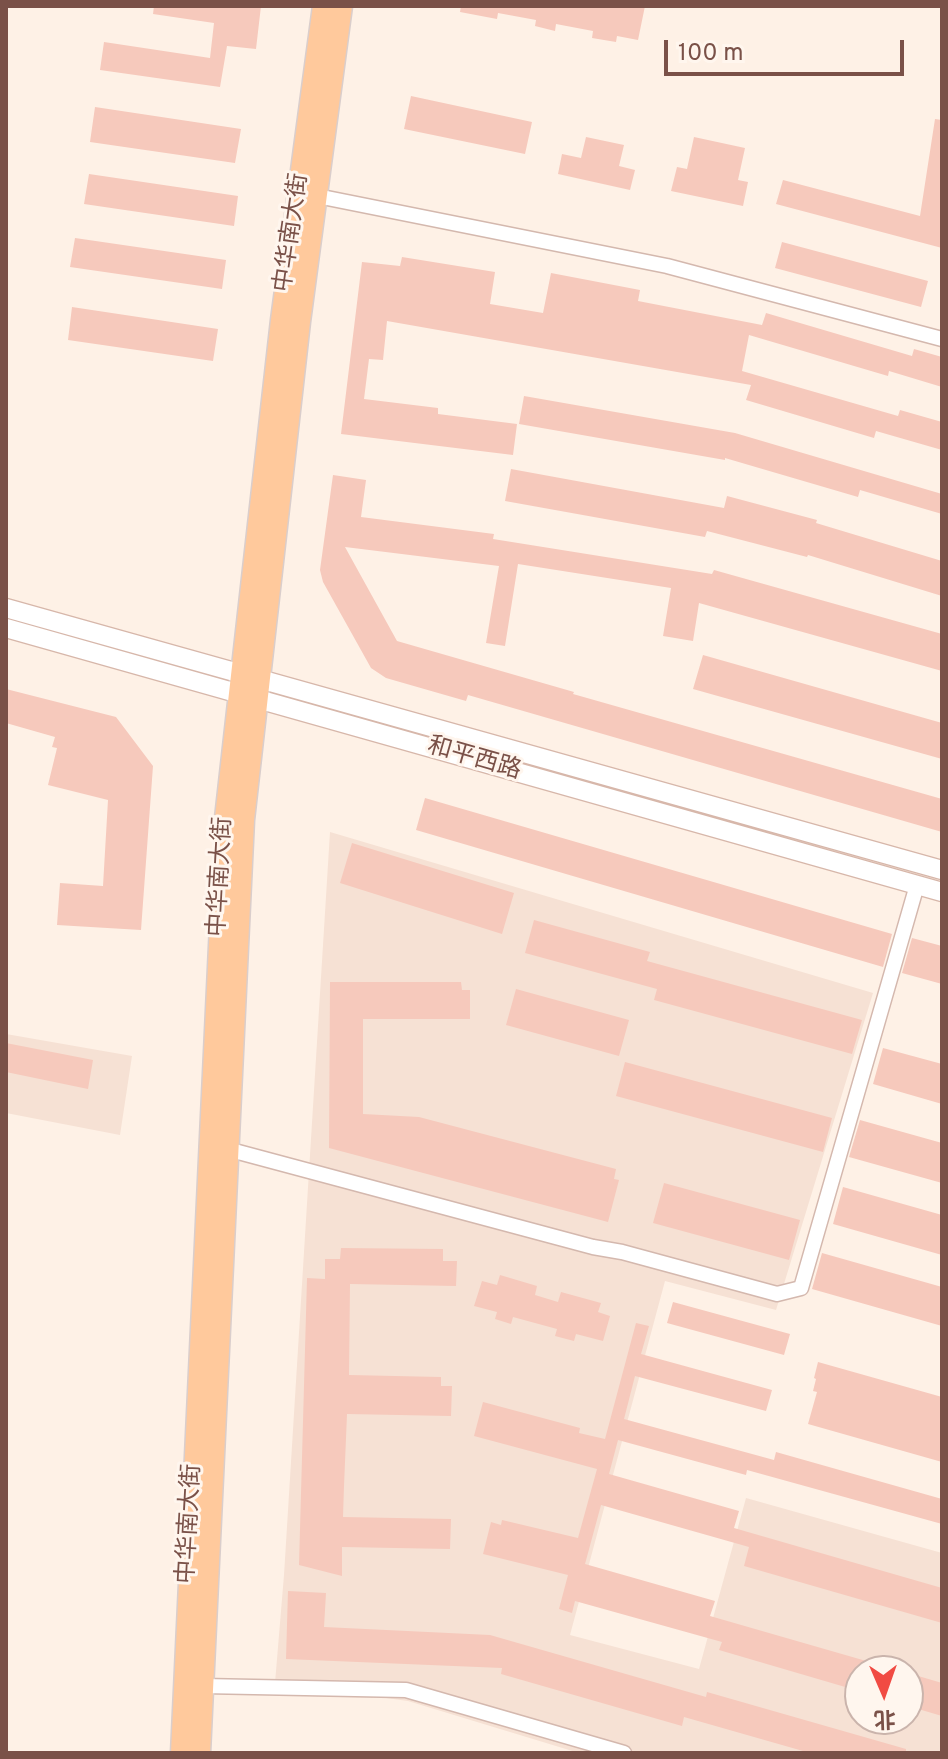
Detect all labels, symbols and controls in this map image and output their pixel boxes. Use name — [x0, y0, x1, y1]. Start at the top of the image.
scale bar — [668, 24, 908, 74]
text: 100 m — [678, 39, 744, 69]
street label: 中华南大街 — [270, 172, 316, 294]
street label: 和平西路 — [424, 733, 524, 787]
street label: 中华南大街 — [204, 816, 240, 938]
street label: 中华南大街 — [173, 1463, 209, 1585]
north arrow — [844, 1655, 924, 1735]
text: 北 — [873, 1704, 896, 1731]

